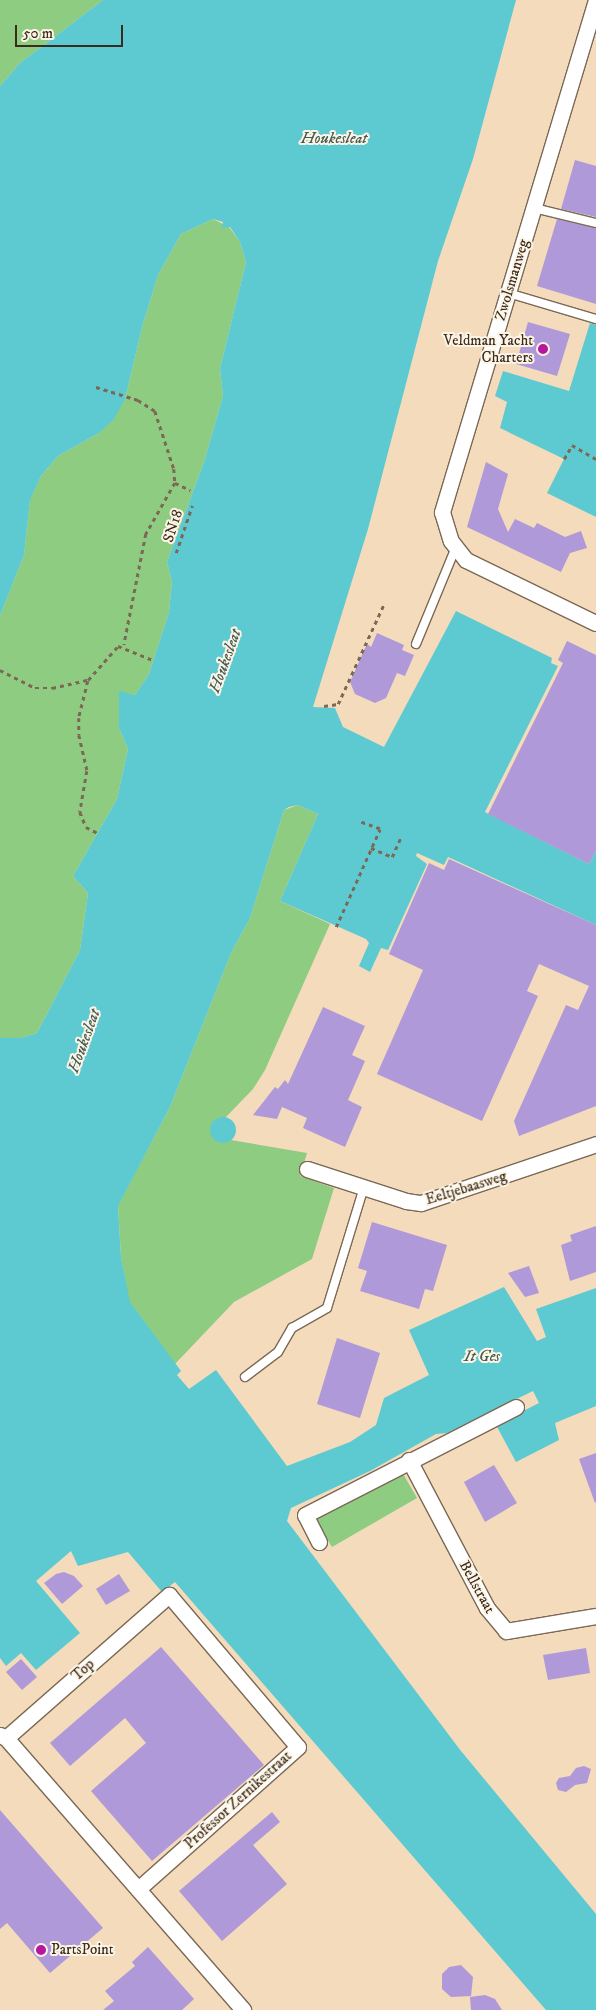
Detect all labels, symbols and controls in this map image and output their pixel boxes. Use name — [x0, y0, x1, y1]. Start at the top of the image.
scale bar — [18, 15, 125, 47]
text: 50 m — [23, 24, 53, 43]
water label: Houkesleat — [301, 128, 367, 148]
street label: Zwolsmanweg — [491, 237, 533, 323]
place label: Veldman Yacht Charters — [443, 331, 533, 366]
marker: Veldman Yacht Charters — [537, 343, 549, 355]
street label: SN18 — [159, 507, 187, 545]
water label: Houkesleat — [205, 627, 245, 695]
water label: Houkesleat — [64, 1007, 104, 1075]
street label: Eeltjebaasweg — [423, 1167, 509, 1209]
water label: It Ges — [464, 1346, 500, 1366]
street label: Bellstraat — [455, 1557, 499, 1617]
street label: Top — [68, 1655, 98, 1685]
street label: Professor Zernikestraat — [181, 1747, 295, 1853]
place label: PartsPoint — [51, 1941, 114, 1959]
marker: PartsPoint — [35, 1944, 47, 1956]

